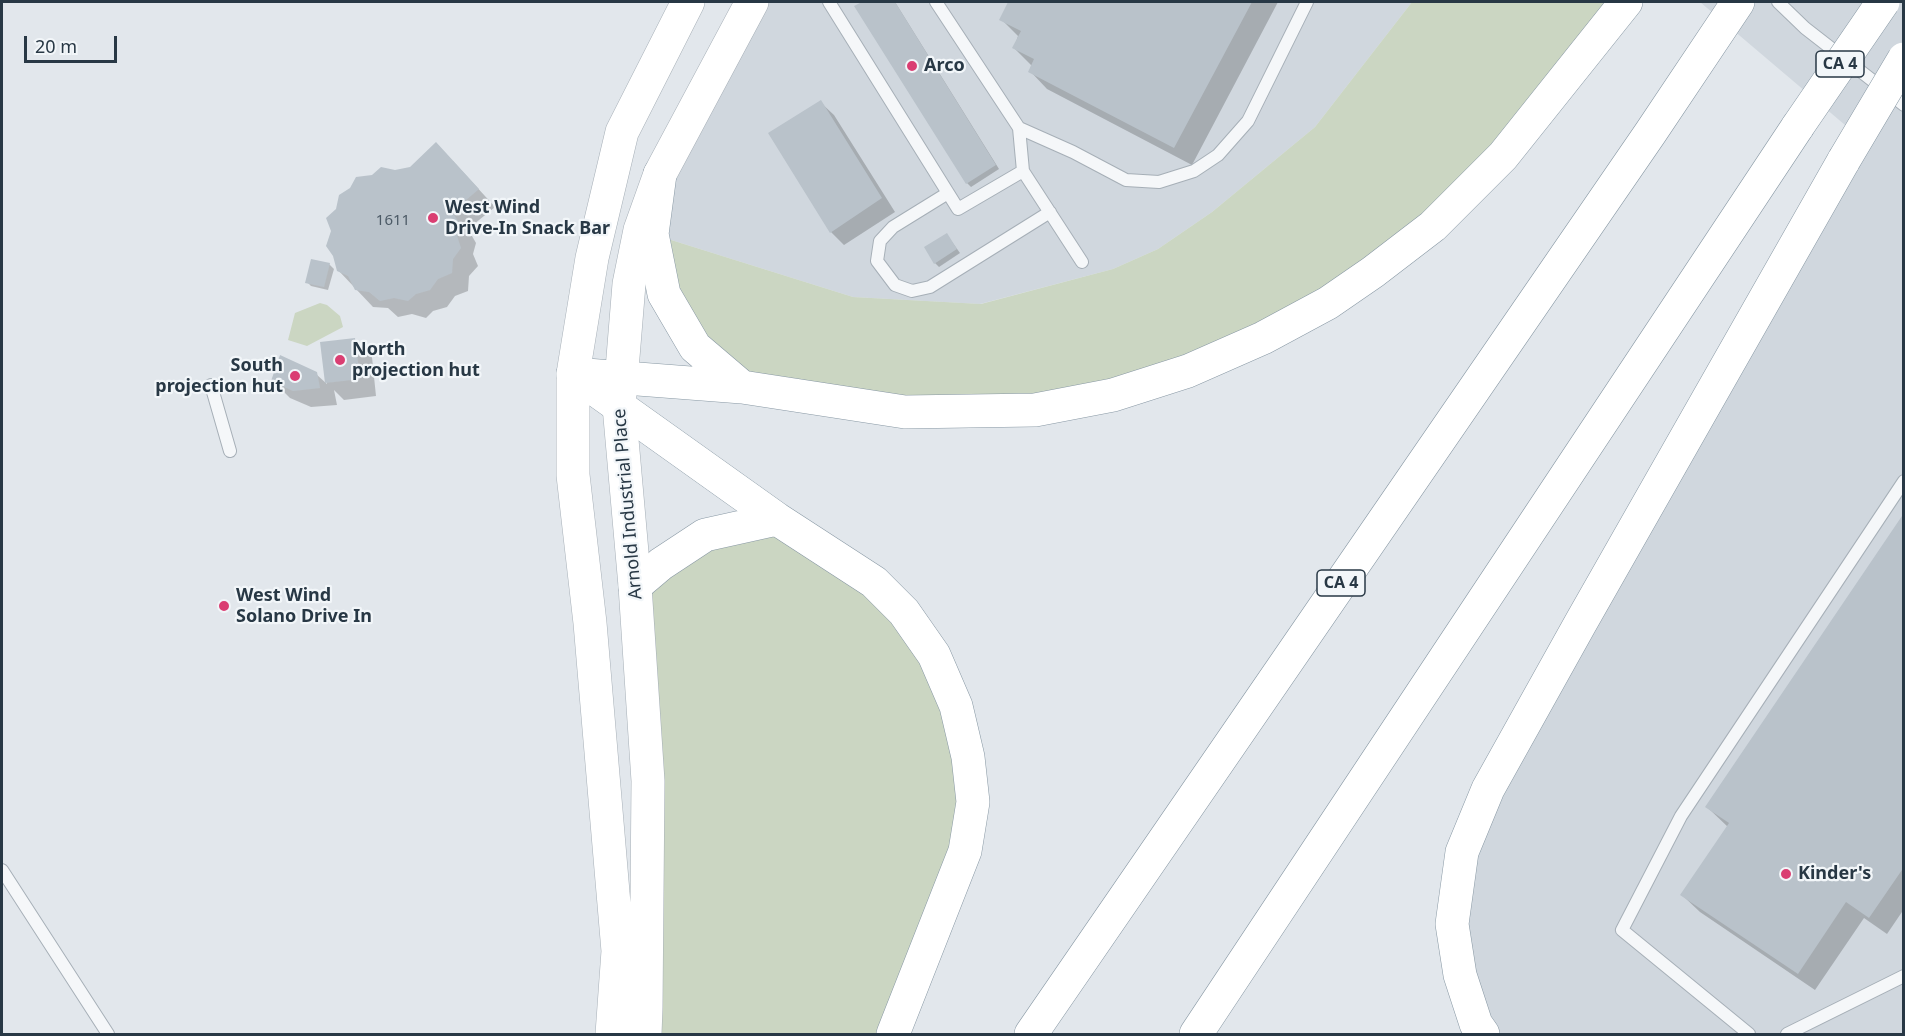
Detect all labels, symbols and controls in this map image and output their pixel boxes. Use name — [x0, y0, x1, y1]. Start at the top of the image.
scale bar — [27, 24, 120, 62]
text: 20 m — [35, 34, 77, 58]
road number: CA 4 — [1816, 51, 1864, 77]
place label: Arco — [924, 55, 965, 77]
marker: Arco — [905, 59, 919, 73]
place label: West Wind Drive-In Snack Bar — [445, 197, 610, 240]
marker: West Wind Drive-In Snack Bar — [426, 211, 440, 225]
house number: 1611 — [376, 212, 410, 230]
place label: North projection hut — [352, 339, 480, 382]
marker: North projection hut — [333, 353, 347, 367]
place label: South projection hut — [155, 355, 283, 398]
marker: South projection hut — [288, 369, 302, 383]
street label: Arnold Industrial Place — [609, 408, 647, 600]
road number: CA 4 — [1317, 570, 1365, 596]
place label: West Wind Solano Drive In — [236, 585, 372, 628]
marker: West Wind Solano Drive In — [217, 599, 231, 613]
place label: Kinder's — [1798, 863, 1871, 885]
marker: Kinder's — [1779, 867, 1793, 881]

